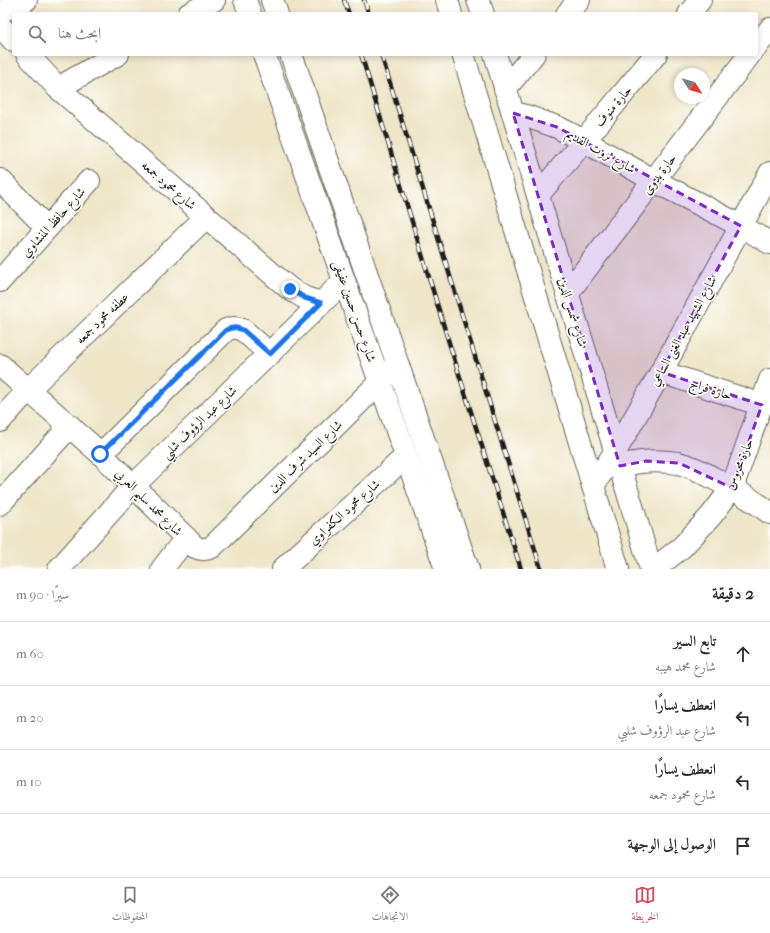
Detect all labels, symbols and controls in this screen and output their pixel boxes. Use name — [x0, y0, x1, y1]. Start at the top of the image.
search box — [12, 12, 758, 56]
icon: search — [26, 23, 48, 45]
text: ابحث هنا — [58, 24, 101, 42]
north arrow — [674, 68, 710, 104]
street label: حارة منوف — [591, 82, 635, 130]
street label: شارع ثروت القديم — [562, 126, 638, 180]
street label: حارة بدوى — [639, 151, 680, 198]
street label: شارع محمود جمعه — [136, 157, 199, 216]
street label: شارع حافظ المنشاوي — [18, 184, 91, 263]
street label: شارع حسن حسين عفيفى — [327, 258, 379, 365]
street label: شارع الشهيد عبد الغنى الساعي — [647, 273, 723, 390]
street label: شارع شمس الدين — [552, 276, 591, 350]
route end — [281, 280, 299, 298]
street label: عطفه محمود جمعه — [72, 289, 132, 348]
street label: حارة فراج — [687, 375, 734, 407]
street label: شارع عبد الرؤوف شلبي — [158, 382, 242, 464]
street label: شارع السيد شرف الدين — [265, 417, 348, 498]
street label: حارة محروس — [722, 436, 757, 492]
route start — [91, 445, 109, 463]
street label: شارع محمد سليم العربي — [108, 465, 186, 543]
street label: شارع محمود الكفراوي — [305, 476, 385, 551]
text: 2 دقيقة — [712, 583, 754, 603]
text: سيرًا · 90 m — [16, 587, 69, 602]
text: تابع السير — [674, 632, 716, 650]
icon: ahead — [732, 643, 754, 665]
text: 60 m — [16, 646, 44, 661]
text: شارع محمد هيبه — [655, 659, 716, 674]
text: انعطف يسارًا — [655, 696, 716, 714]
icon: left — [732, 707, 754, 729]
text: 20 m — [16, 710, 43, 725]
text: شارع عبد الرؤوف شلبي — [618, 723, 716, 738]
text: انعطف يسارًا — [655, 760, 716, 778]
icon: left — [732, 771, 754, 793]
text: 10 m — [16, 774, 41, 789]
text: شارع محمود جمعه — [649, 787, 716, 802]
text: الوصول إلى الوجهة — [627, 835, 716, 853]
icon: arrive — [732, 835, 754, 857]
tab: المحفوظات — [112, 884, 148, 927]
tab: الاتجاهات — [371, 884, 408, 927]
tab: الخريطة — [632, 884, 658, 927]

